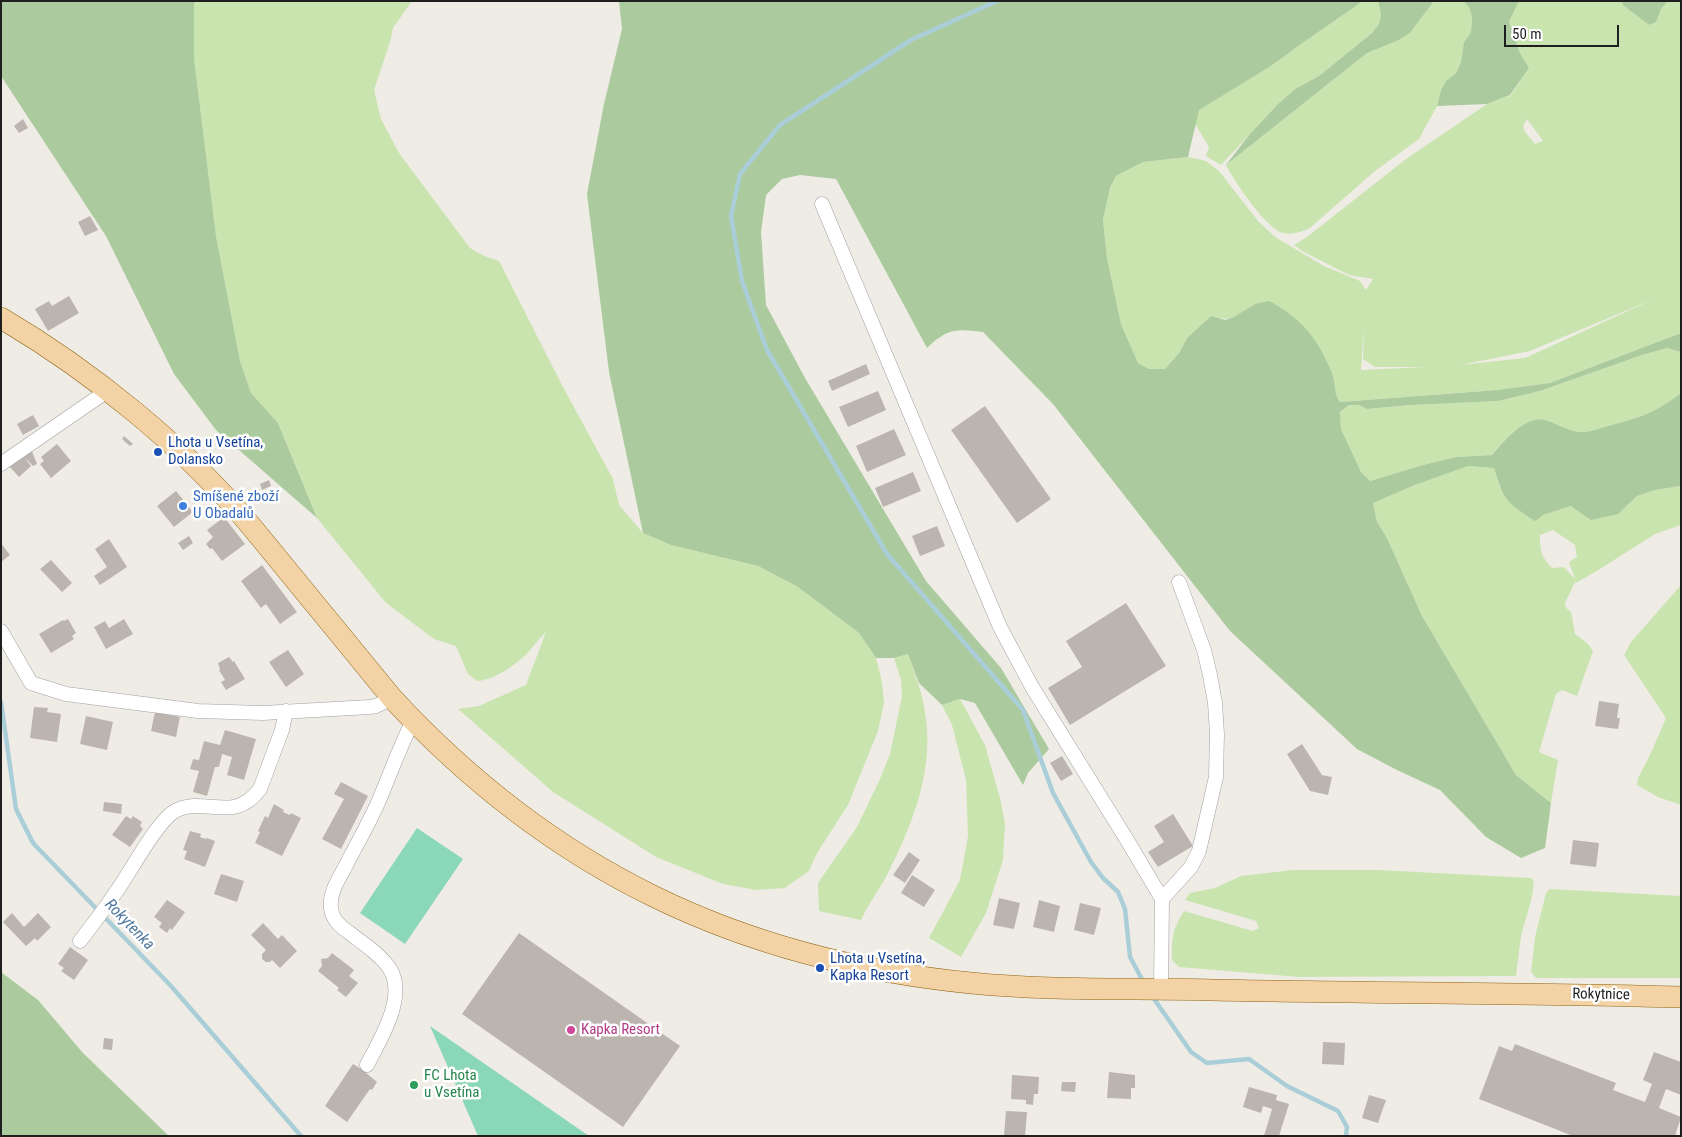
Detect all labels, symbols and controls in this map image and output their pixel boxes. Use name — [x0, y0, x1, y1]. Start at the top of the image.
scale bar — [1507, 15, 1622, 47]
text: 50 m — [1512, 25, 1542, 43]
place label: Lhota u Vsetína, Dolansko — [168, 434, 263, 469]
marker: Lhota u Vsetína, Dolansko — [152, 446, 164, 458]
place label: Smíšené zboží U Obadalů — [193, 488, 279, 523]
marker: Smíšené zboží U Obadalů — [177, 500, 189, 512]
water label: Rokytenka — [100, 896, 158, 954]
place label: Lhota u Vsetína, Kapka Resort — [830, 950, 925, 985]
marker: Lhota u Vsetína, Kapka Resort — [814, 962, 826, 974]
street label: Rokytnice — [1572, 985, 1630, 1005]
place label: Kapka Resort — [581, 1021, 660, 1039]
marker: Kapka Resort — [565, 1024, 577, 1036]
place label: FC Lhota u Vsetína — [424, 1067, 479, 1102]
marker: FC Lhota u Vsetína — [408, 1079, 420, 1091]

